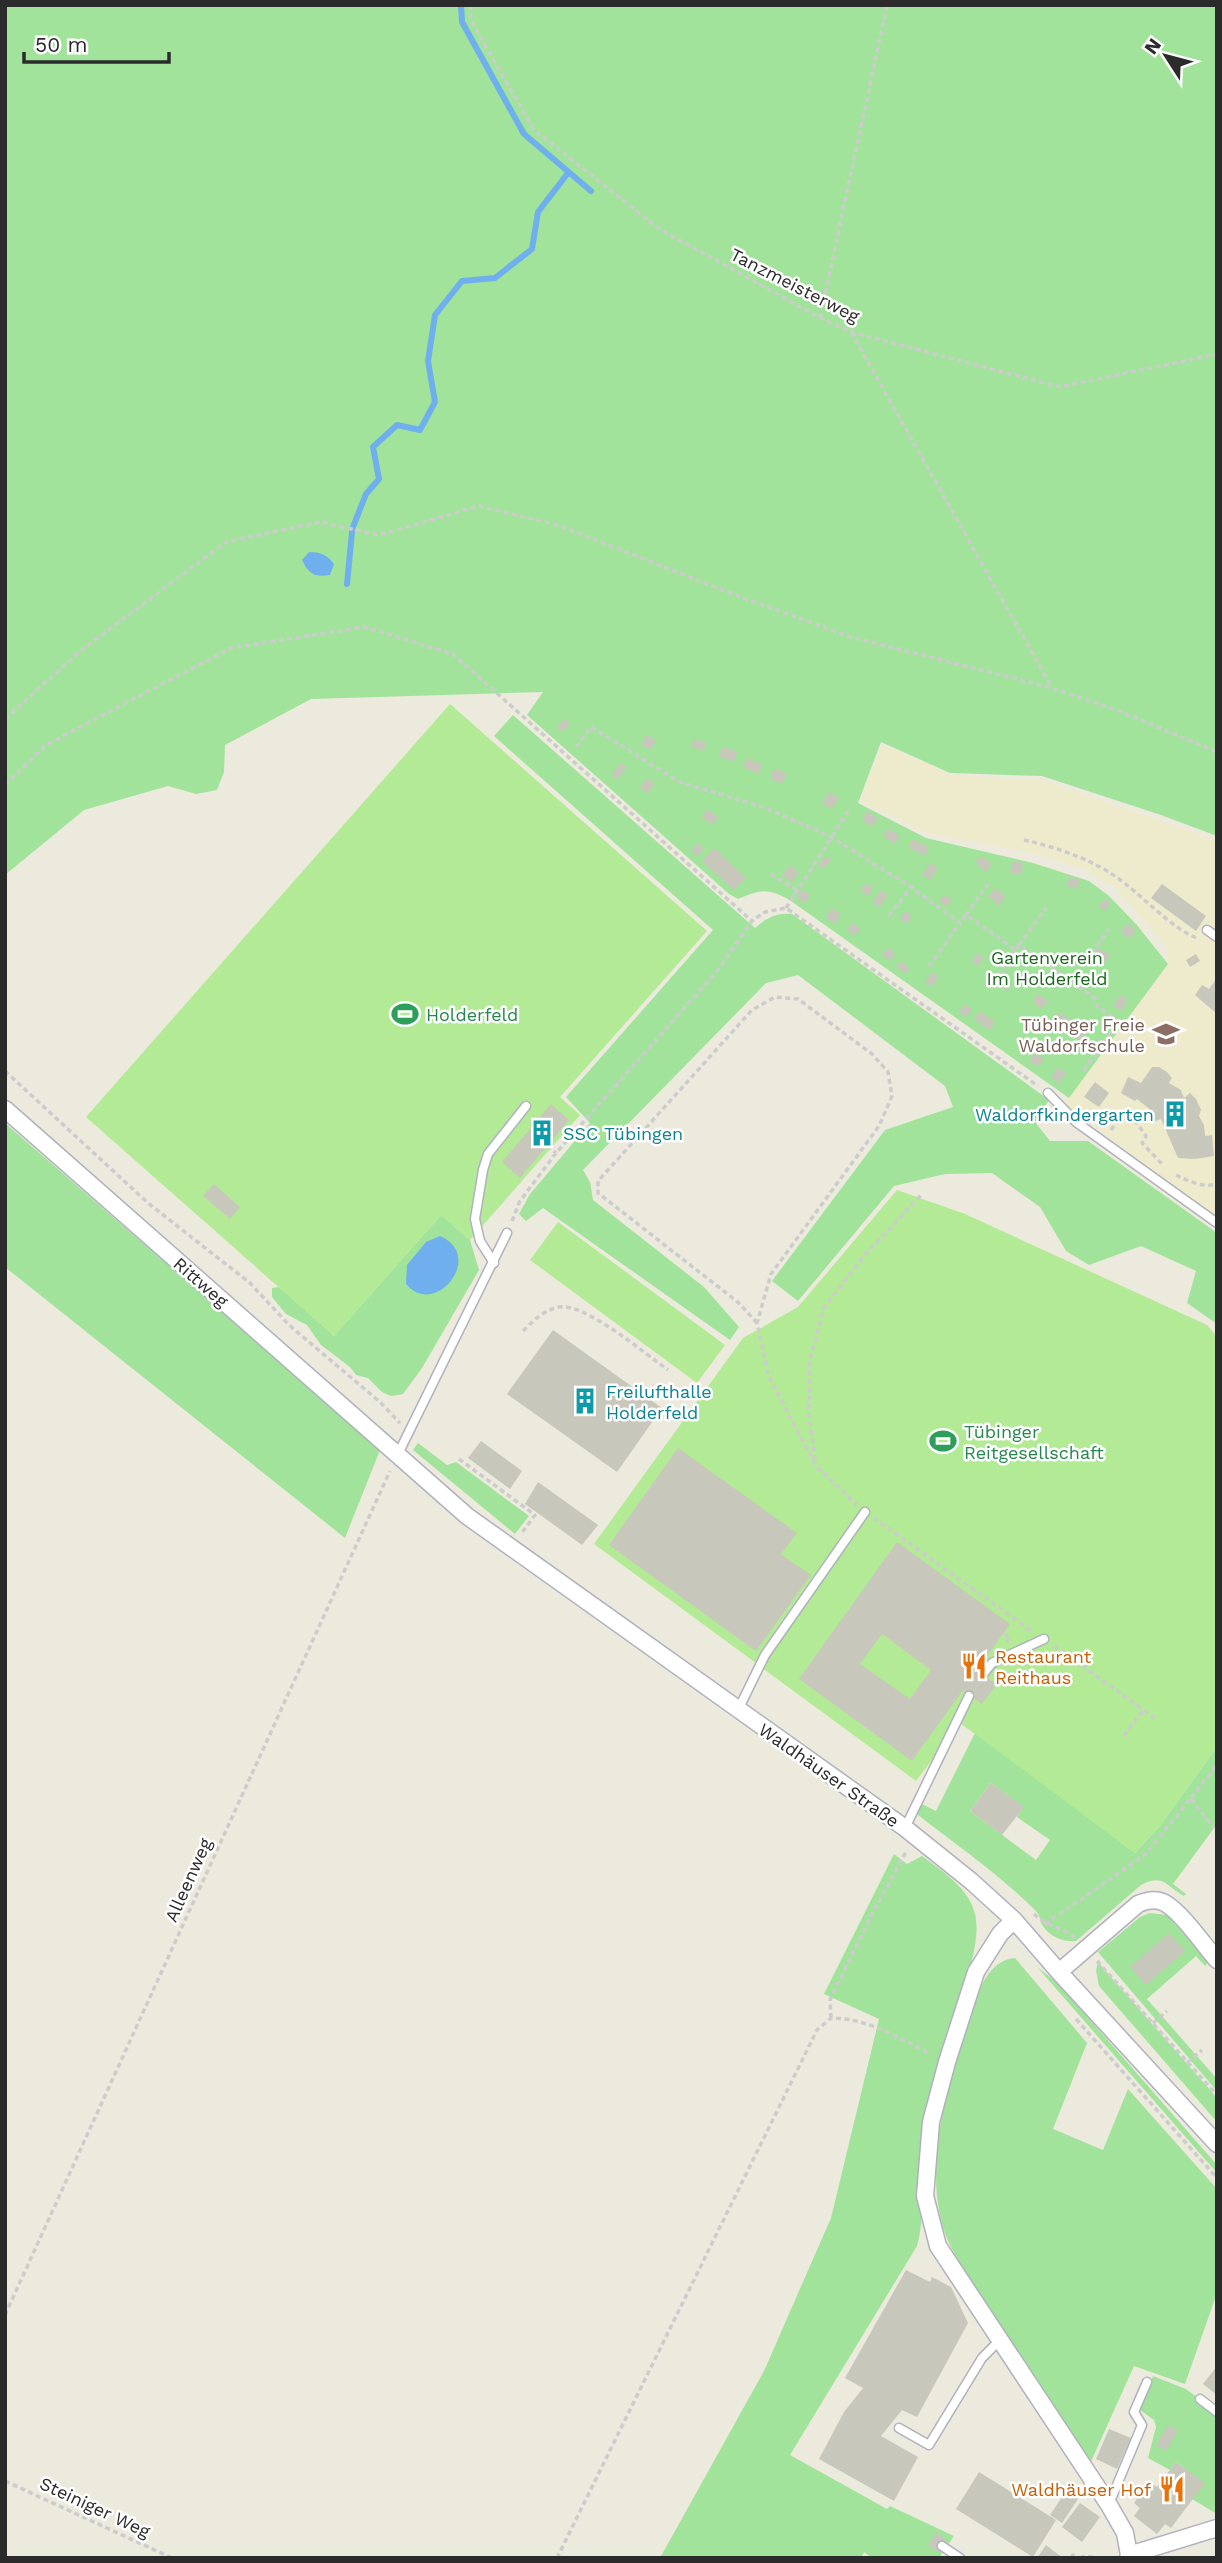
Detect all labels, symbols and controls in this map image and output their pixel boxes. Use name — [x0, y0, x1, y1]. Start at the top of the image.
scale bar — [24, 21, 170, 65]
north arrow — [1131, 21, 1201, 91]
text: 50 m — [35, 32, 87, 57]
text: N — [1139, 34, 1166, 59]
street label: Tanzmeisterweg — [727, 243, 863, 327]
park label: Gartenverein Im Holderfeld — [987, 947, 1107, 989]
sports icon: Holderfeld — [390, 999, 420, 1029]
place label: Holderfeld — [426, 1004, 518, 1025]
place label: Tübinger Freie Waldorfschule — [1019, 1014, 1145, 1056]
school or university icon: Tübinger Freie Waldorfschule — [1151, 1019, 1181, 1049]
building icon: Waldorfkindergarten — [1160, 1099, 1190, 1129]
place label: Waldorfkindergarten — [975, 1104, 1154, 1125]
building icon: SSC Tübingen — [527, 1118, 557, 1148]
place label: SSC Tübingen — [563, 1123, 683, 1144]
street label: Rittweg — [169, 1253, 233, 1312]
place label: Freilufthalle Holderfeld — [606, 1381, 712, 1423]
building icon: Freilufthalle Holderfeld — [570, 1386, 600, 1416]
place label: Tübinger Reitgesellschaft — [964, 1421, 1104, 1463]
sports icon: Tübinger Reitgesellschaft — [928, 1426, 958, 1456]
place label: Restaurant Reithaus — [995, 1646, 1092, 1688]
restaurant icon: Restaurant Reithaus — [959, 1651, 989, 1681]
street label: Waldhäuser Straße — [755, 1719, 903, 1831]
street label: Alleenweg — [160, 1835, 216, 1925]
street label: Steiniger Weg — [36, 2472, 154, 2542]
restaurant icon: Waldhäuser Hof — [1157, 2474, 1187, 2504]
place label: Waldhäuser Hof — [1011, 2479, 1151, 2500]

